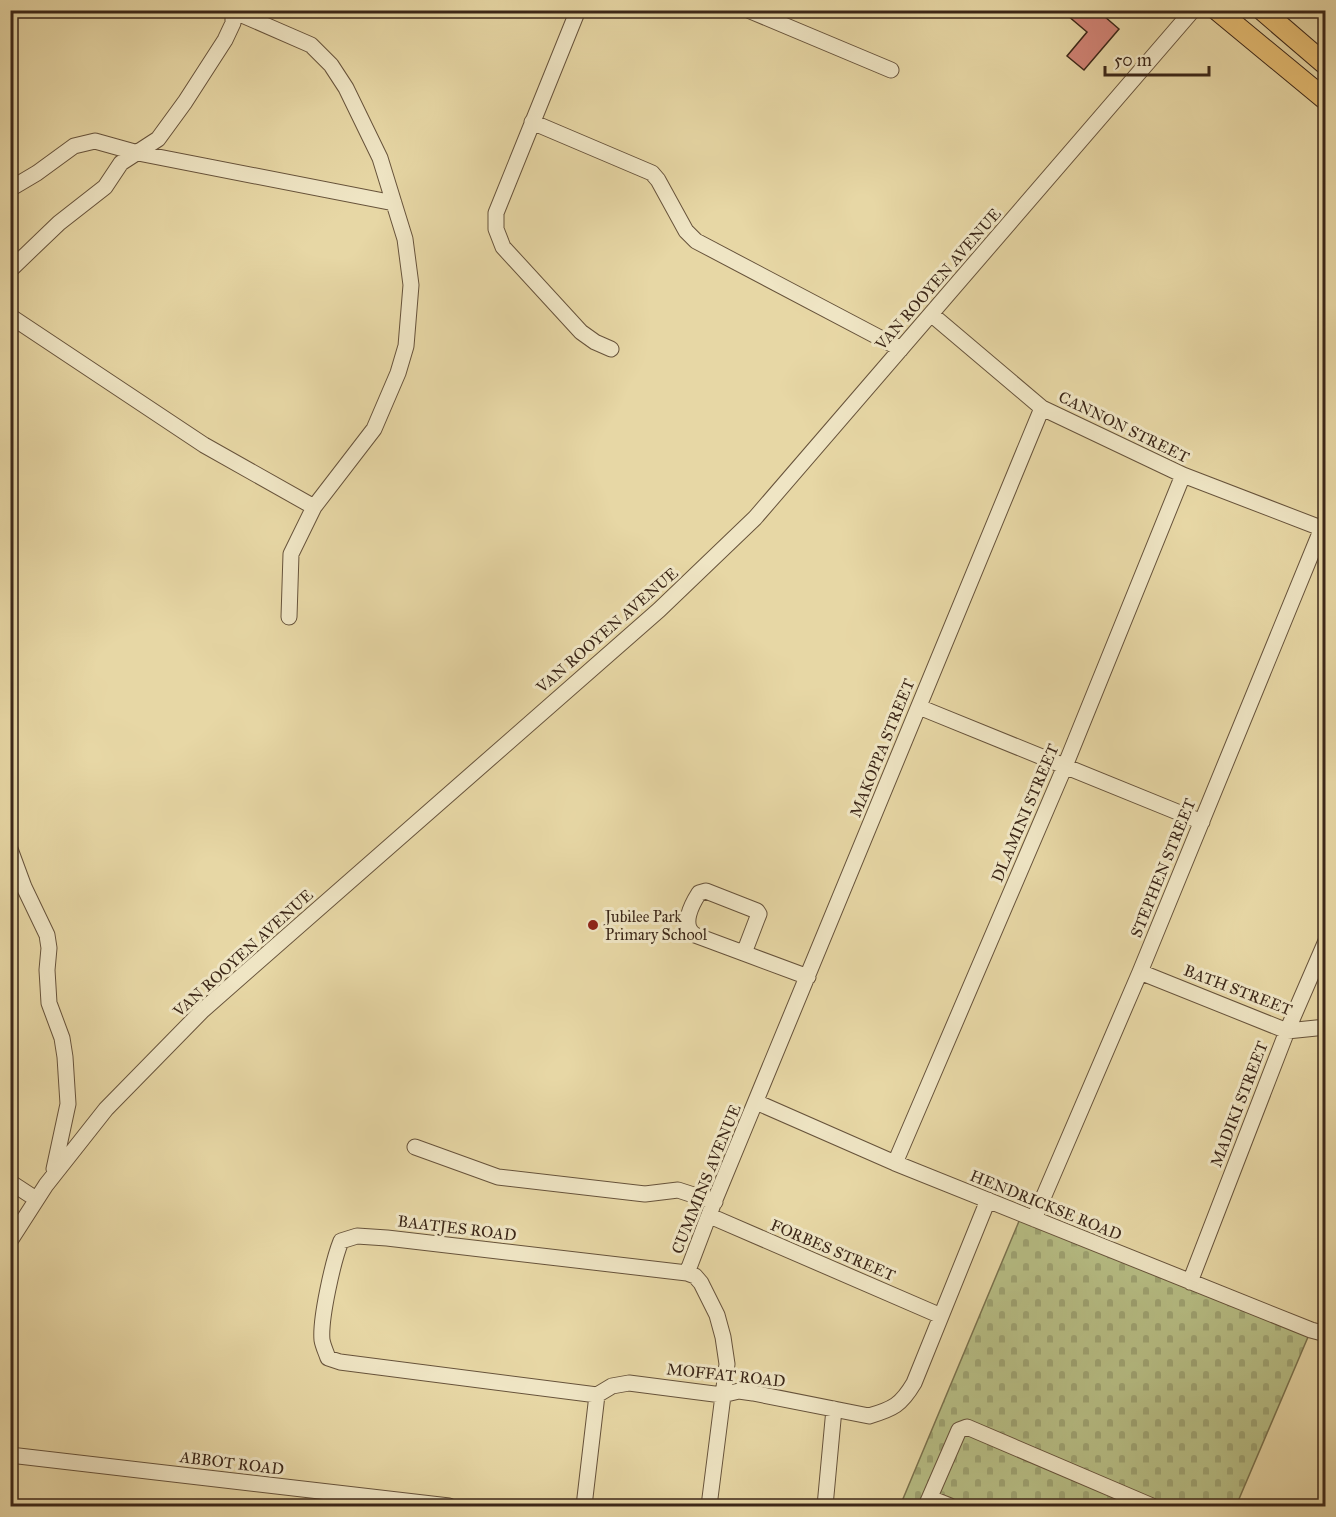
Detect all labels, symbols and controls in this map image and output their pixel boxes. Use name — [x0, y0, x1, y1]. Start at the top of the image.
scale bar — [1105, 39, 1208, 77]
text: 50 m — [1114, 49, 1152, 71]
street label: VAN ROOYEN AVENUE — [871, 204, 1005, 354]
street label: CANNON STREET — [1056, 387, 1192, 467]
street label: VAN ROOYEN AVENUE — [532, 563, 682, 697]
street label: MAKOPPA STREET — [846, 676, 918, 820]
street label: DLAMINI STREET — [987, 741, 1063, 885]
street label: STEPHEN STREET — [1126, 796, 1200, 940]
street label: VAN ROOYEN AVENUE — [168, 885, 317, 1021]
place label: Jubilee Park Primary School — [603, 907, 708, 944]
marker: Jubilee Park Primary School — [586, 918, 600, 932]
street label: BATH STREET — [1181, 961, 1295, 1019]
street label: MADIKI STREET — [1206, 1038, 1272, 1170]
street label: CUMMINS AVENUE — [667, 1102, 745, 1256]
street label: HENDRICKSE ROAD — [967, 1166, 1125, 1244]
street label: BAATJES ROAD — [396, 1211, 518, 1246]
street label: FORBES STREET — [768, 1215, 898, 1285]
street label: MOFFAT ROAD — [666, 1359, 786, 1391]
street label: ABBOT ROAD — [178, 1447, 285, 1479]

